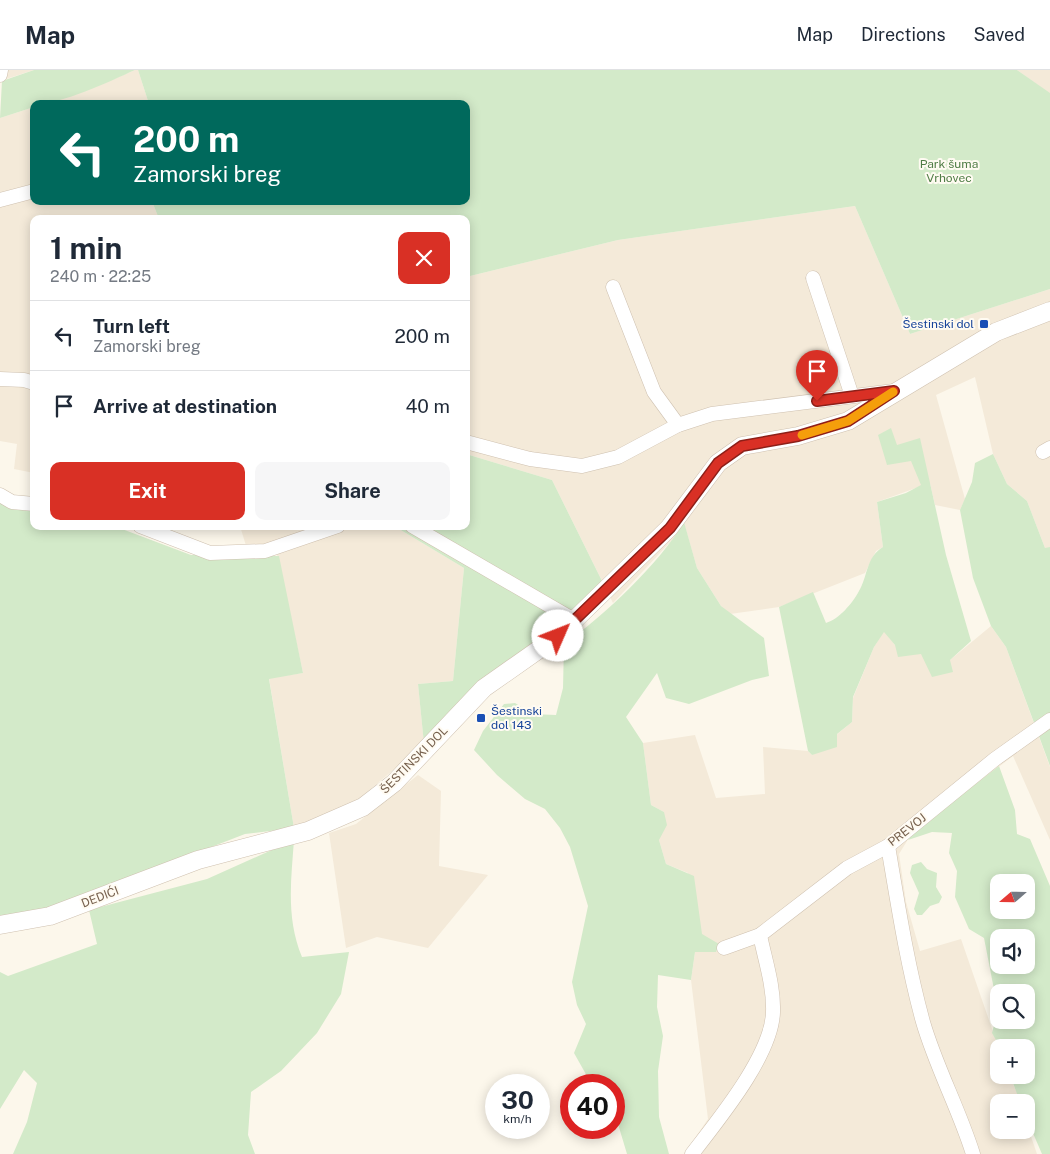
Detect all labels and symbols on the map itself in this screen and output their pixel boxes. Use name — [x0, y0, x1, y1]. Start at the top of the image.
park label: Park šuma Vrhovec — [920, 157, 978, 185]
place label: Šestinski dol — [903, 317, 974, 331]
marker: Šestinski dol — [978, 318, 990, 330]
pin — [796, 350, 838, 401]
position arrow — [531, 609, 583, 661]
place label: Šestinski dol 143 — [491, 704, 542, 732]
marker: Šestinski dol 143 — [475, 712, 487, 724]
street label: ŠESTINSKI DOL — [377, 723, 451, 797]
street label: PREVOJ — [885, 811, 929, 849]
north arrow — [990, 874, 1035, 919]
street label: DEDIĆI — [79, 883, 121, 911]
speed limit sign: 40 — [560, 1074, 625, 1139]

